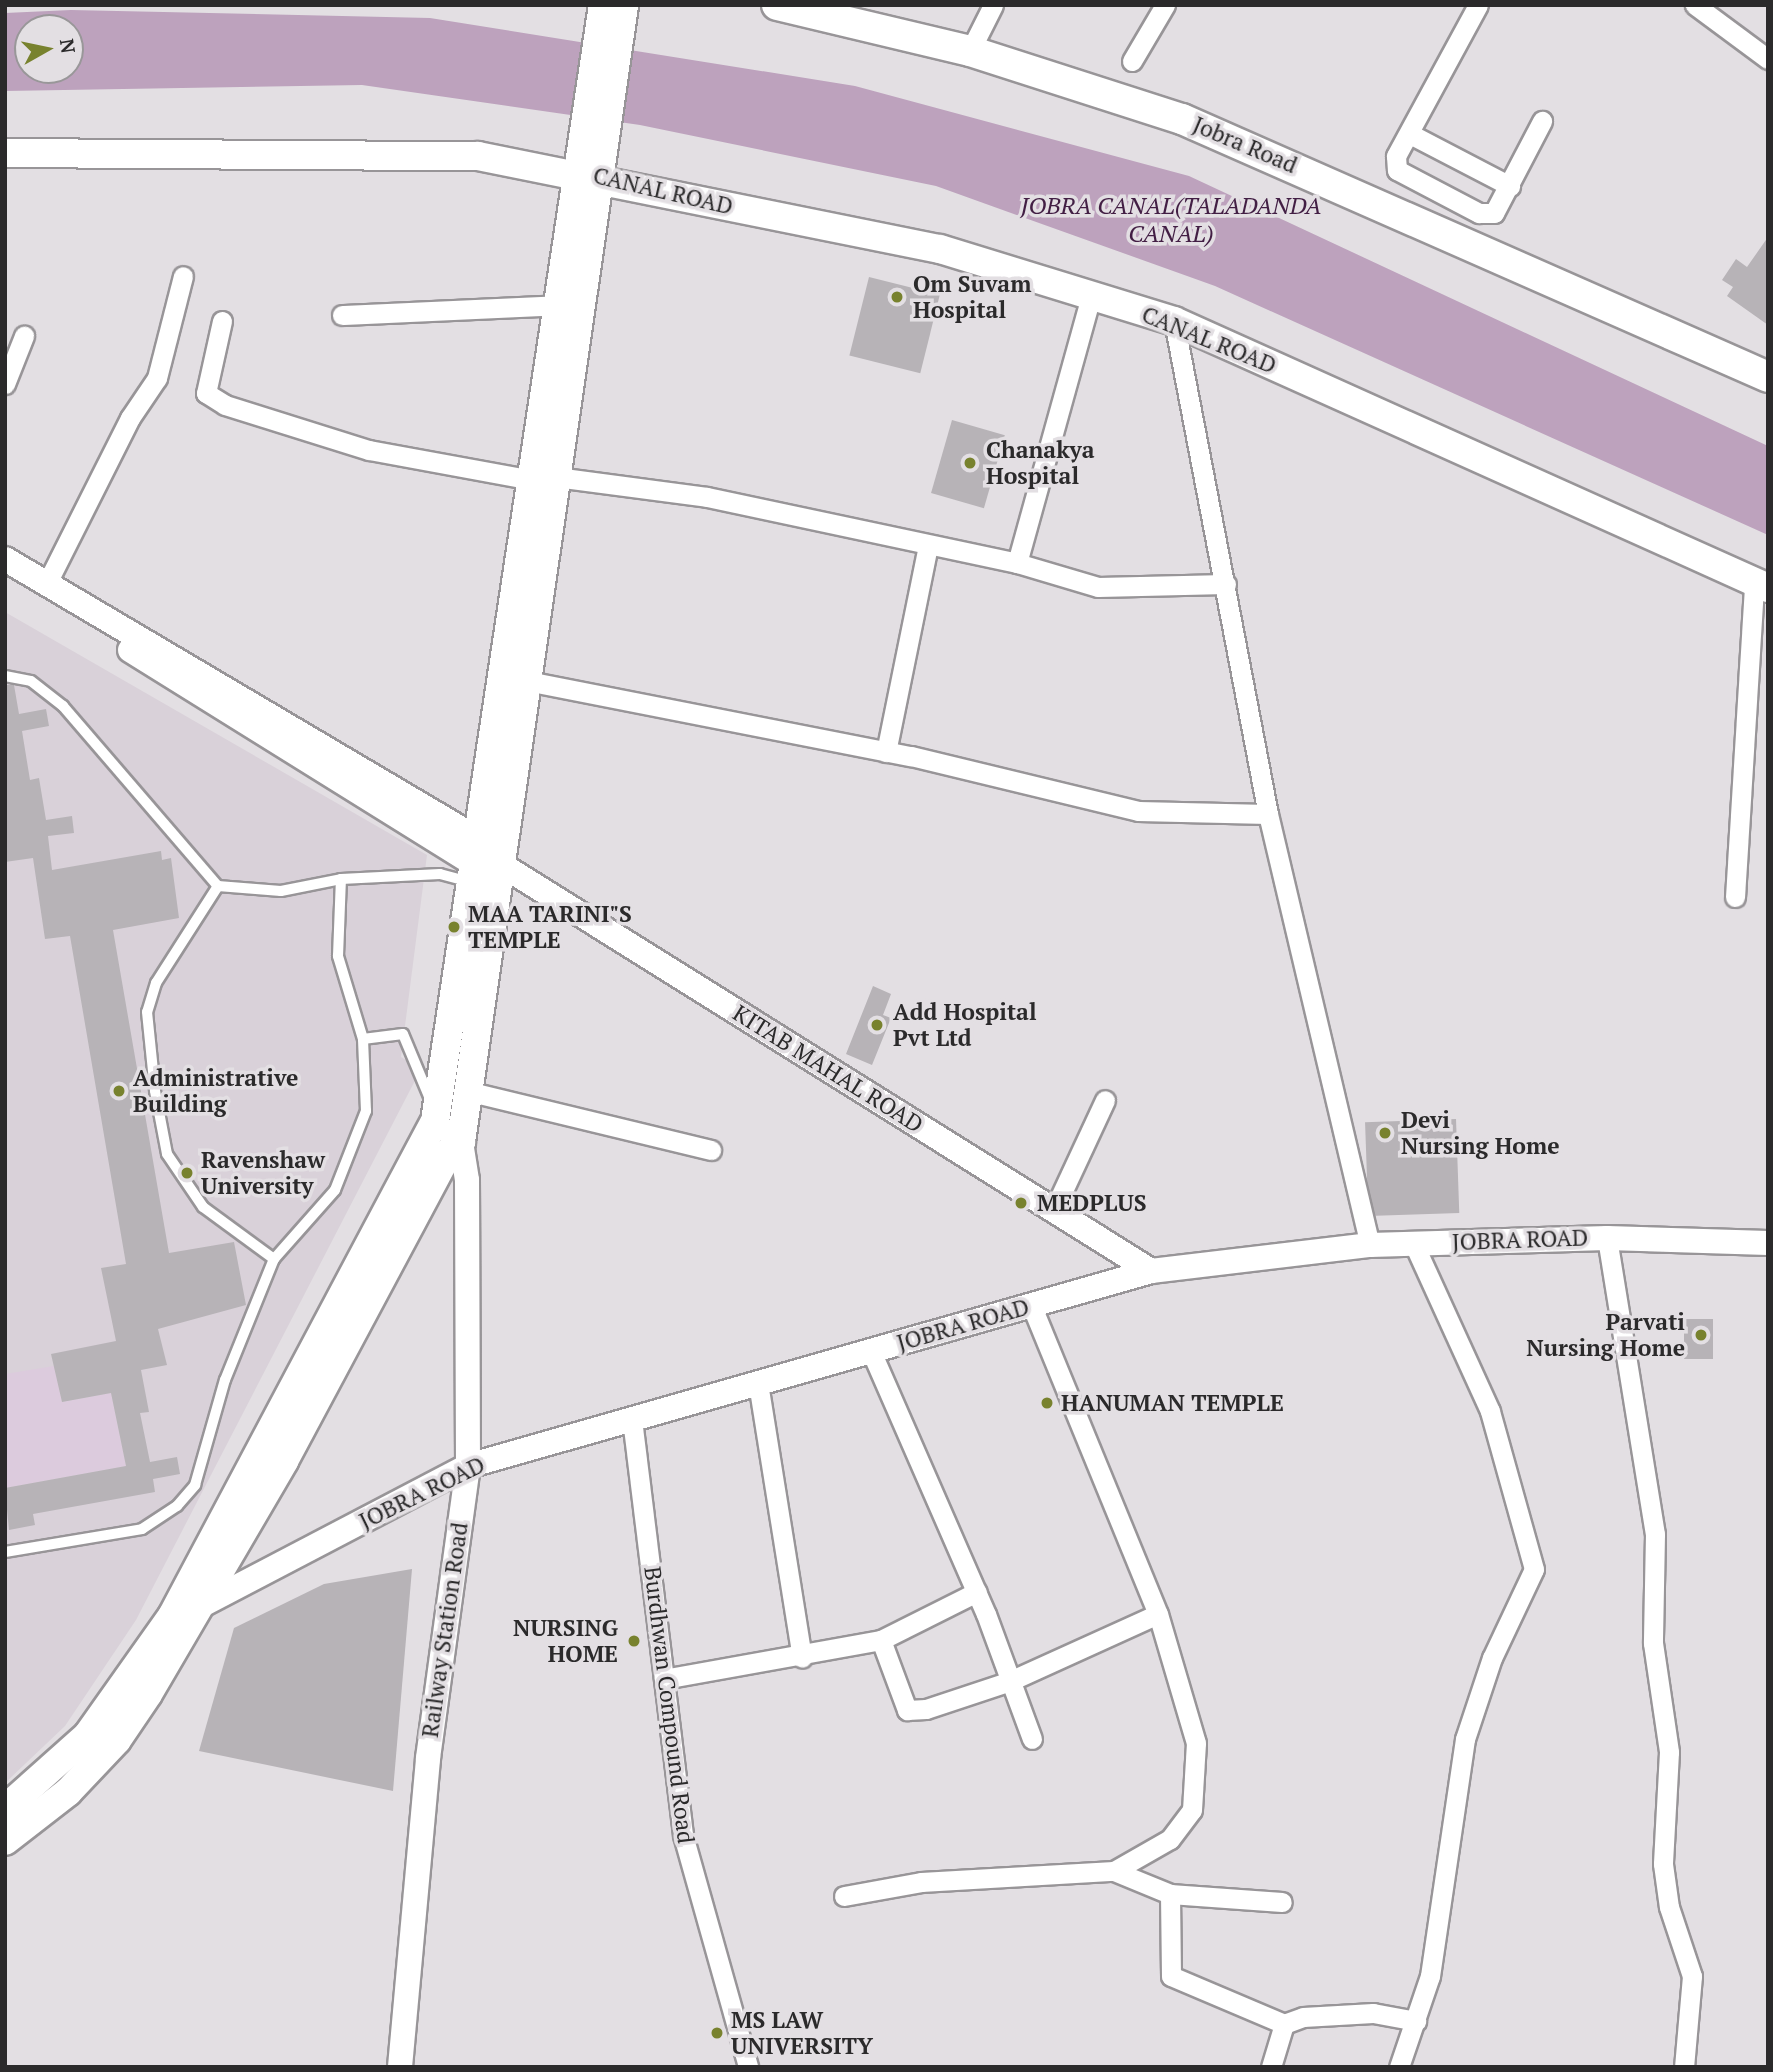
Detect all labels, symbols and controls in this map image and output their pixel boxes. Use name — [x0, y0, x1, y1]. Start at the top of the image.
north arrow — [14, 14, 84, 84]
text: N — [55, 37, 82, 55]
street label: Jobra Road — [1189, 111, 1301, 179]
street label: CANAL ROAD — [591, 162, 735, 220]
water label: JOBRA CANAL(TALADANDA CANAL) — [1020, 192, 1322, 248]
place label: Om Suvam Hospital — [913, 270, 1031, 324]
marker: Om Suvam Hospital — [887, 287, 907, 307]
street label: CANAL ROAD — [1138, 301, 1280, 379]
place label: Chanakya Hospital — [986, 436, 1095, 490]
marker: Chanakya Hospital — [960, 453, 980, 473]
place label: MAA TARINI"S TEMPLE — [468, 900, 632, 954]
marker: MAA TARINI"S TEMPLE — [446, 919, 462, 935]
place label: Add Hospital Pvt Ltd — [893, 998, 1037, 1052]
street label: KITAB MAHAL ROAD — [728, 999, 928, 1139]
marker: Add Hospital Pvt Ltd — [867, 1015, 887, 1035]
place label: Administrative Building — [133, 1064, 298, 1118]
marker: Administrative Building — [111, 1083, 127, 1099]
place label: Devi Nursing Home — [1401, 1106, 1560, 1160]
marker: Devi Nursing Home — [1375, 1123, 1395, 1143]
place label: Ravenshaw University — [201, 1146, 325, 1200]
marker: Ravenshaw University — [179, 1165, 195, 1181]
place label: MEDPLUS — [1037, 1189, 1147, 1217]
marker: MEDPLUS — [1011, 1193, 1031, 1213]
street label: JOBRA ROAD — [1451, 1224, 1589, 1256]
street label: JOBRA ROAD — [894, 1293, 1032, 1357]
place label: Parvati Nursing Home — [1526, 1308, 1685, 1362]
marker: Parvati Nursing Home — [1691, 1325, 1711, 1345]
place label: HANUMAN TEMPLE — [1061, 1389, 1284, 1417]
marker: HANUMAN TEMPLE — [1039, 1395, 1055, 1411]
street label: JOBRA ROAD — [355, 1451, 489, 1535]
street label: Railway Station Road — [416, 1521, 474, 1739]
street label: Burdhwan Compound Road — [638, 1565, 700, 1845]
place label: NURSING HOME — [513, 1614, 618, 1668]
marker: NURSING HOME — [624, 1631, 644, 1651]
place label: MS LAW UNIVERSITY — [731, 2006, 873, 2060]
marker: MS LAW UNIVERSITY — [709, 2025, 725, 2041]

